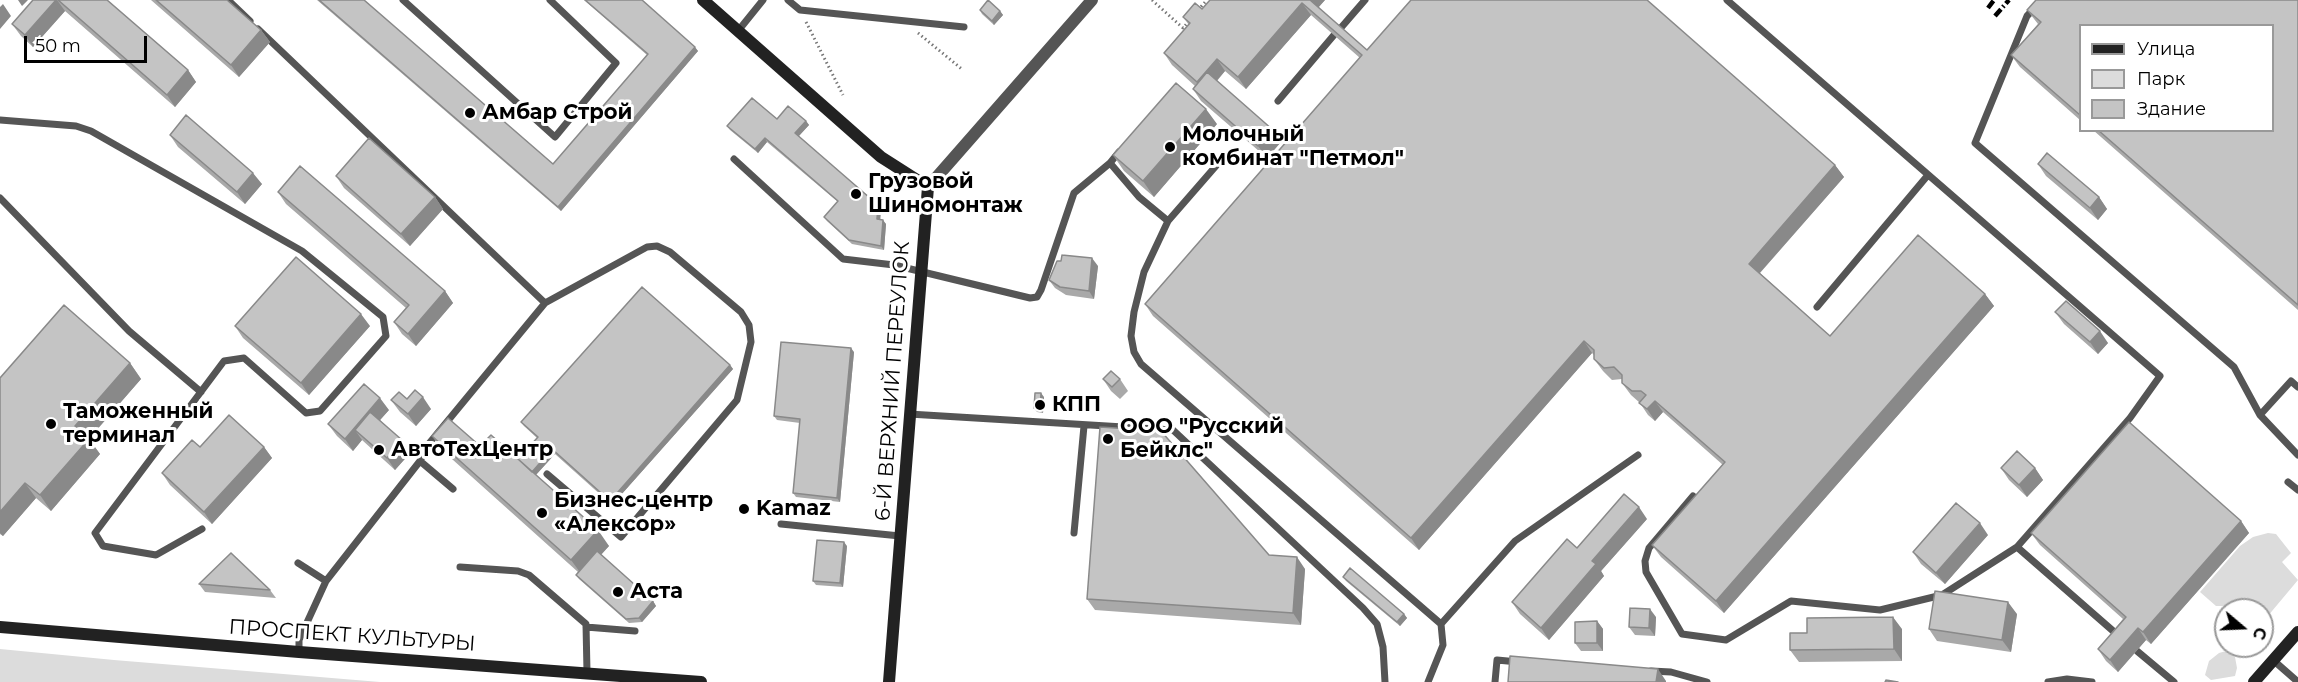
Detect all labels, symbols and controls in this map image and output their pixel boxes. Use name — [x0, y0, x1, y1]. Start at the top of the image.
scale bar — [27, 24, 150, 62]
legend — [2079, 24, 2274, 132]
text: 50 m — [35, 35, 81, 57]
text: Улица — [2137, 38, 2195, 60]
text: Парк — [2137, 68, 2185, 90]
text: Здание — [2137, 98, 2206, 120]
place label: Амбар Строй — [482, 100, 632, 126]
marker: Амбар Строй — [463, 106, 477, 120]
place label: Молочный комбинат "Петмол" — [1182, 122, 1404, 172]
marker: Молочный комбинат "Петмол" — [1163, 140, 1177, 154]
place label: Грузовой Шиномонтаж — [868, 169, 1023, 219]
marker: Грузовой Шиномонтаж — [849, 187, 863, 201]
street label: 6-Й ВЕРХНИЙ ПЕРЕУЛОК — [871, 240, 915, 522]
place label: КПП — [1052, 392, 1101, 418]
marker: КПП — [1033, 398, 1047, 412]
place label: Таможенный терминал — [63, 399, 213, 449]
place label: ООО "Русский Бейклс" — [1120, 414, 1284, 464]
marker: Таможенный терминал — [44, 417, 58, 431]
marker: ООО "Русский Бейклс" — [1101, 432, 1115, 446]
place label: АвтоТехЦентр — [391, 437, 553, 463]
marker: АвтоТехЦентр — [372, 443, 386, 457]
place label: Бизнес-центр «Алексор» — [554, 488, 713, 538]
place label: Kamaz — [756, 496, 831, 522]
marker: Kamaz — [737, 502, 751, 516]
marker: Бизнес-центр «Алексор» — [535, 506, 549, 520]
place label: Аста — [630, 579, 683, 605]
marker: Аста — [611, 585, 625, 599]
north arrow — [2214, 598, 2274, 658]
street label: ПРОСПЕКТ КУЛЬТУРЫ — [228, 615, 476, 657]
text: С — [2249, 625, 2270, 642]

